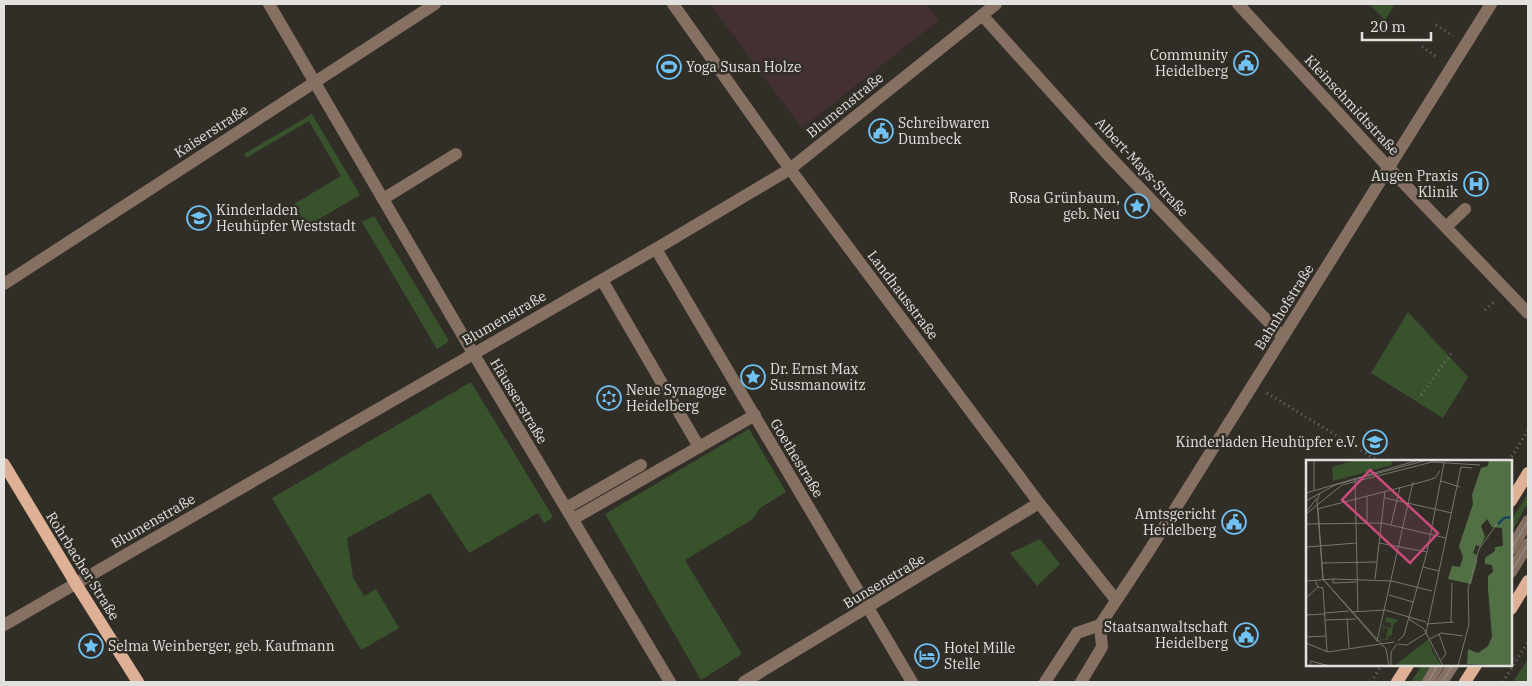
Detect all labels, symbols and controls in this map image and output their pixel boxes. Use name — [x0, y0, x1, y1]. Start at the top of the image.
scale bar — [1362, 10, 1431, 42]
text: 20 m — [1370, 17, 1406, 36]
place label: Community Heidelberg — [1150, 46, 1229, 80]
public building icon: Community Heidelberg — [1233, 50, 1259, 76]
street label: Kleinschmidtstraße — [1301, 51, 1403, 159]
sports icon: Yoga Susan Holze — [656, 54, 682, 80]
place label: Yoga Susan Holze — [686, 58, 801, 76]
street label: Blumenstraße — [803, 68, 887, 142]
street label: Kaiserstraße — [171, 101, 251, 161]
place label: Schreibwaren Dumbeck — [898, 114, 990, 148]
street label: Albert-Mays-Straße — [1092, 114, 1192, 220]
public building icon: Schreibwaren Dumbeck — [868, 118, 894, 144]
place label: Augen Praxis Klinik — [1371, 167, 1459, 201]
hospital icon: Augen Praxis Klinik — [1463, 171, 1489, 197]
place label: Rosa Grünbaum, geb. Neu — [1009, 189, 1120, 223]
place icon: Rosa Grünbaum, geb. Neu — [1124, 193, 1150, 219]
place label: Kinderladen Heuhüpfer Weststadt — [216, 201, 356, 235]
school or university icon: Kinderladen Heuhüpfer Weststadt — [186, 205, 212, 231]
street label: Landhausstraße — [864, 247, 942, 343]
street label: Bahnhofstraße — [1250, 261, 1318, 353]
street label: Blumenstraße — [459, 287, 549, 349]
street label: Häusserstraße — [486, 355, 552, 447]
place label: Dr. Ernst Max Sussmanowitz — [770, 360, 866, 394]
place icon: Dr. Ernst Max Sussmanowitz — [740, 364, 766, 390]
place label: Neue Synagoge Heidelberg — [626, 381, 726, 415]
synagogue icon: Neue Synagoge Heidelberg — [596, 385, 622, 411]
street label: Goethestraße — [766, 415, 828, 501]
school or university icon: Kinderladen Heuhüpfer e.V. — [1362, 429, 1388, 455]
place label: Kinderladen Heuhüpfer e.V. — [1176, 433, 1358, 451]
inset map — [1306, 460, 1512, 666]
street label: Blumenstraße — [108, 490, 198, 552]
place label: Amtsgericht Heidelberg — [1135, 505, 1216, 539]
street label: Rohrbacher Straße — [42, 508, 124, 624]
public building icon: Amtsgericht Heidelberg — [1221, 509, 1247, 535]
street label: Bunsenstraße — [840, 550, 928, 612]
place label: Staatsanwaltschaft Heidelberg — [1104, 618, 1228, 652]
public building icon: Staatsanwaltschaft Heidelberg — [1233, 622, 1259, 648]
place icon: Selma Weinberger, geb. Kaufmann — [78, 633, 104, 659]
place label: Selma Weinberger, geb. Kaufmann — [108, 637, 335, 655]
place label: Hotel Mille Stelle — [944, 639, 1015, 673]
hotel icon: Hotel Mille Stelle — [914, 643, 940, 669]

